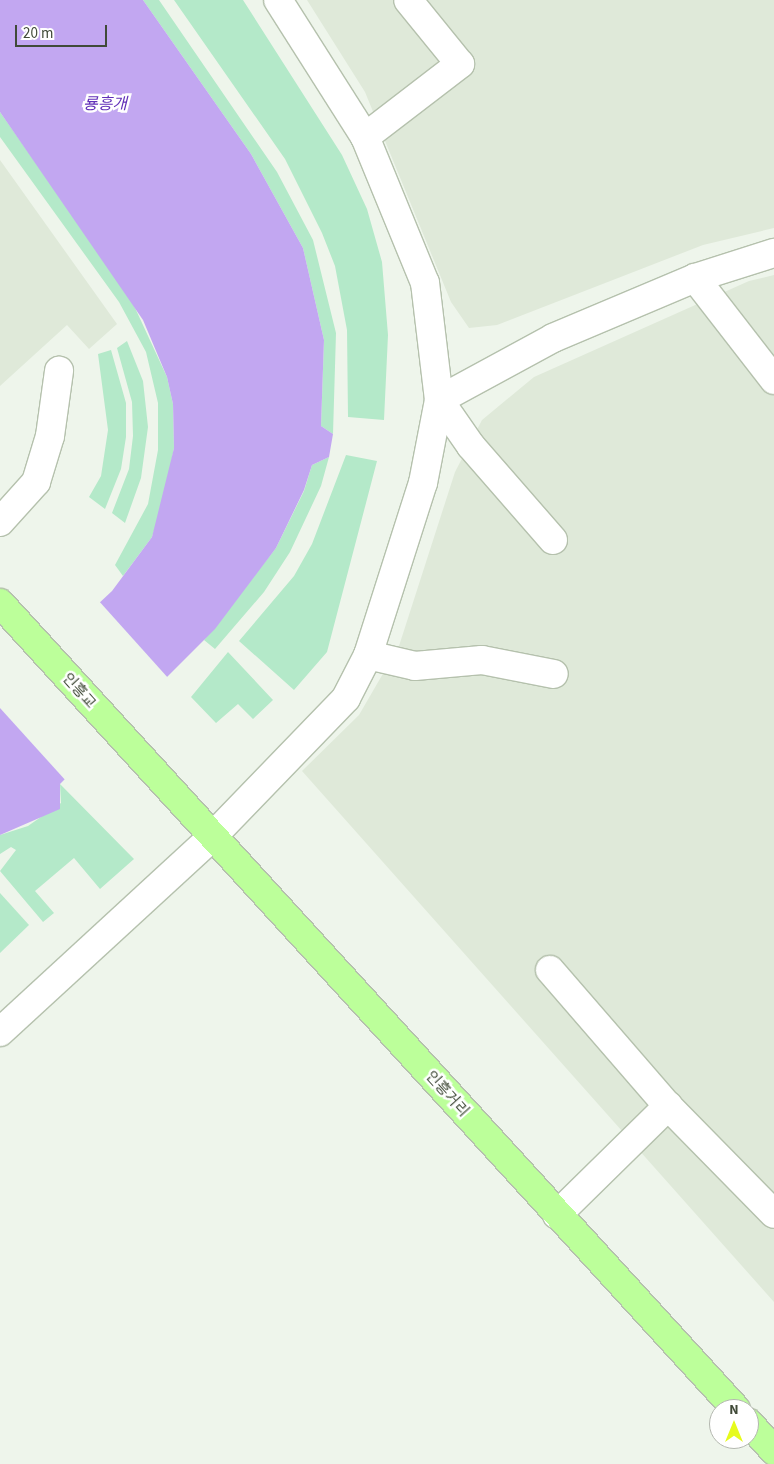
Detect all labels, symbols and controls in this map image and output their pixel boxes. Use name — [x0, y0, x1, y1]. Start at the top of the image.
scale bar — [18, 15, 110, 47]
text: 20 m — [23, 23, 53, 44]
water label: 룡흥개 — [83, 94, 127, 114]
street label: 인흥교 — [58, 670, 100, 712]
street label: 인흥거리 — [422, 1067, 472, 1121]
north arrow — [709, 1399, 759, 1449]
text: N — [729, 1400, 739, 1420]

